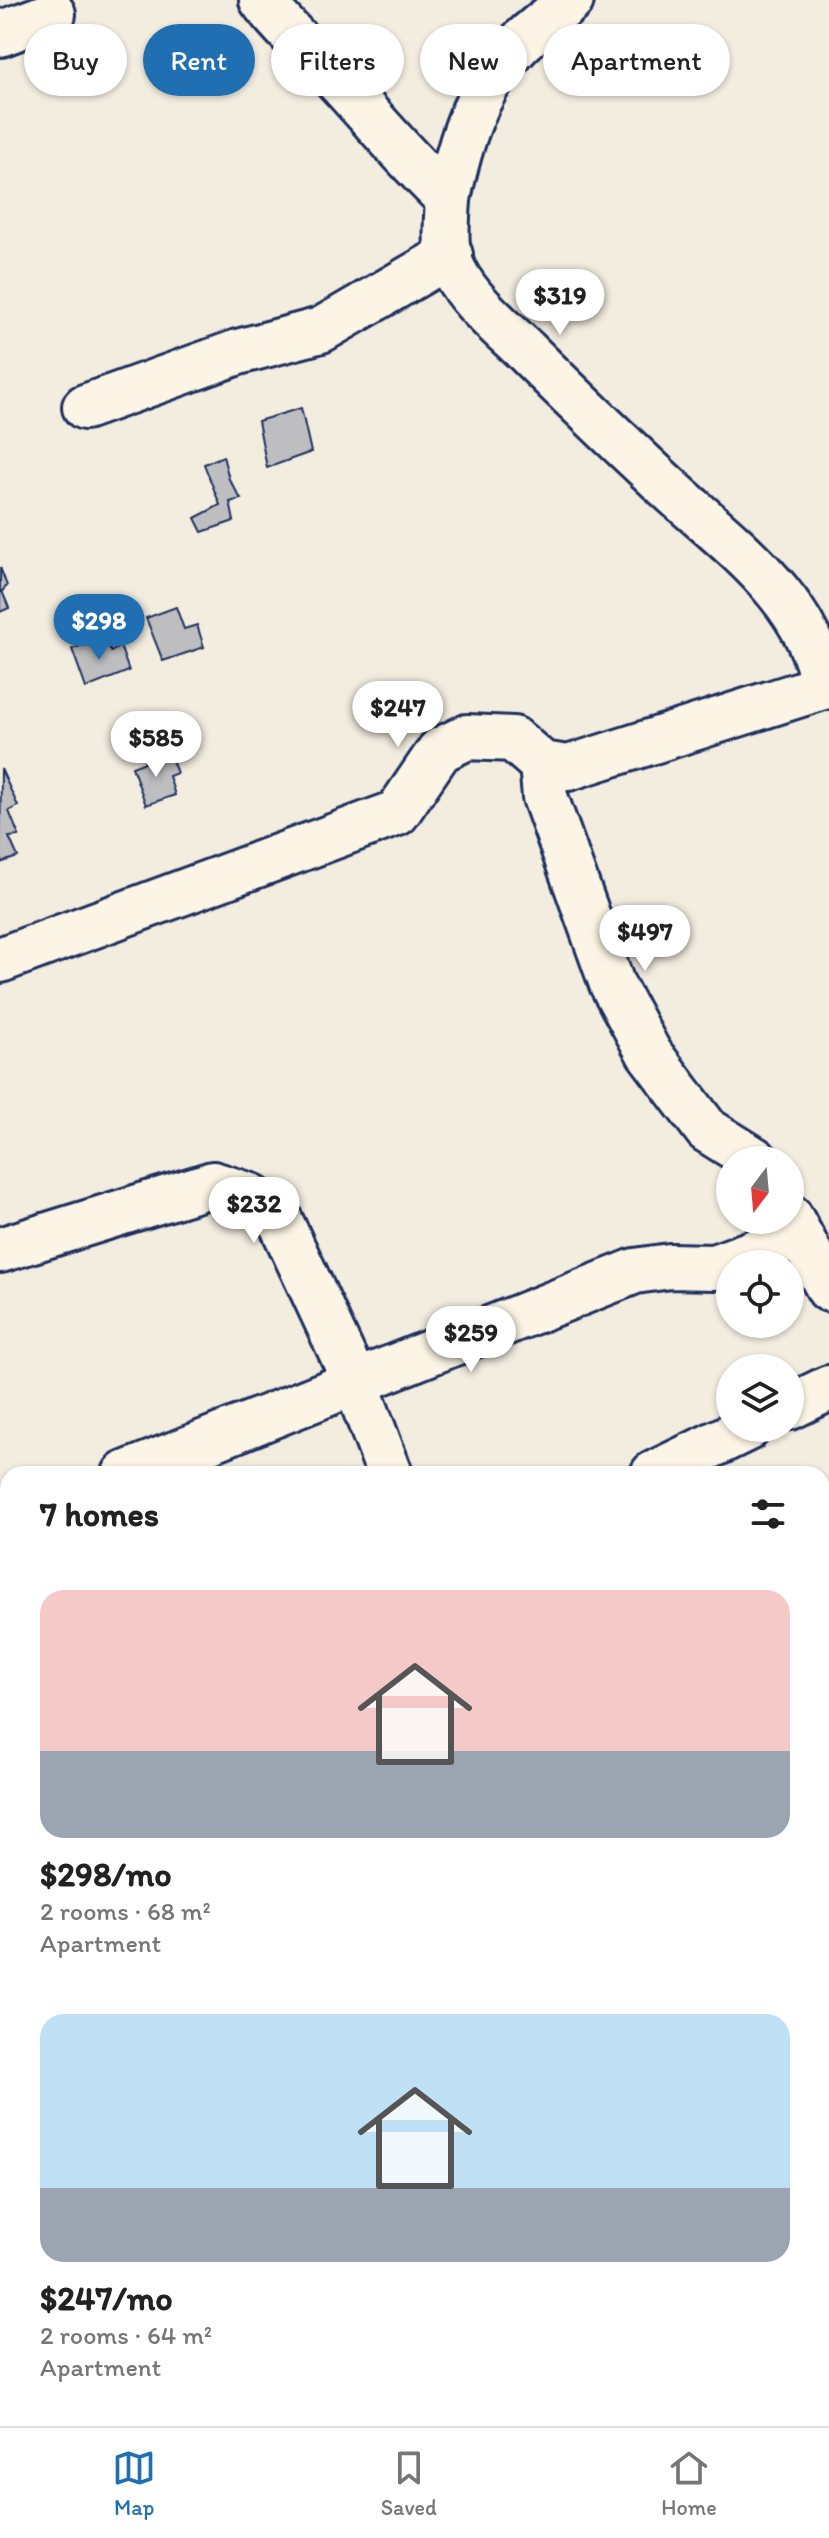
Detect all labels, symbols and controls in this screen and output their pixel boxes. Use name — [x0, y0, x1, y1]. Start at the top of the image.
chip: Buy — [24, 24, 127, 96]
chip: Rent — [143, 24, 255, 96]
chip: Filters — [271, 24, 404, 96]
chip: New — [420, 24, 527, 96]
chip: Apartment — [543, 24, 730, 96]
pin: $319 — [513, 269, 607, 337]
text: $319 — [533, 279, 587, 311]
pin: $298 — [52, 594, 146, 662]
text: $298 — [72, 604, 126, 636]
pin: $247 — [351, 681, 445, 749]
text: $247 — [370, 691, 426, 723]
pin: $585 — [109, 711, 203, 779]
text: $585 — [129, 721, 183, 753]
pin: $497 — [598, 905, 692, 973]
text: $497 — [617, 915, 673, 947]
north arrow — [716, 1146, 804, 1234]
map controls — [716, 1146, 804, 1442]
pin: $232 — [207, 1177, 301, 1245]
text: $232 — [227, 1187, 281, 1219]
button: locate — [716, 1250, 804, 1338]
pin: $259 — [424, 1306, 518, 1374]
text: $259 — [444, 1316, 498, 1348]
button: layers — [716, 1354, 804, 1442]
icon: filters — [746, 1492, 790, 1536]
text: 7 homes — [40, 1494, 159, 1535]
icon: home — [343, 1642, 487, 1786]
text: $298/mo — [40, 1854, 172, 1895]
text: 2 rooms · 68 m² — [40, 1895, 211, 1927]
text: Apartment — [40, 1927, 161, 1959]
icon: home — [343, 2066, 487, 2210]
text: $247/mo — [40, 2278, 173, 2319]
text: 2 rooms · 64 m² — [40, 2319, 212, 2351]
text: Apartment — [40, 2351, 161, 2383]
tab: Map — [112, 2446, 156, 2521]
tab: Saved — [381, 2446, 437, 2521]
tab: Home — [661, 2446, 717, 2521]

